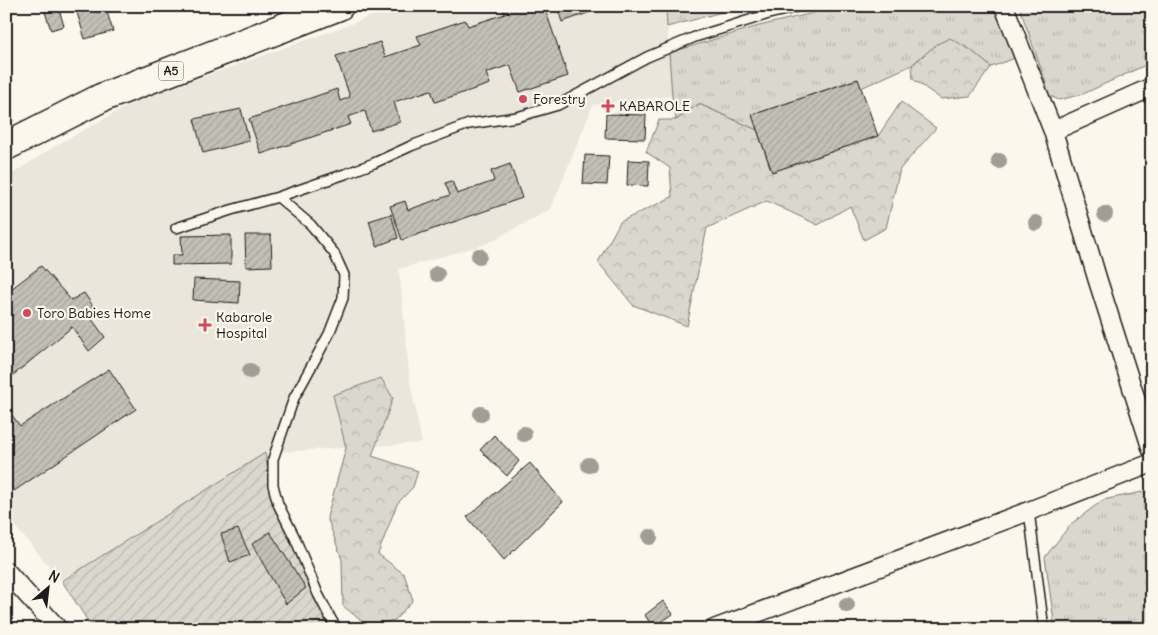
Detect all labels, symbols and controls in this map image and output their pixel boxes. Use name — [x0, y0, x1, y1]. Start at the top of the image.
road number: A5 — [158, 61, 184, 80]
place label: Forestry — [533, 90, 586, 108]
marker: Forestry — [517, 93, 529, 105]
place label: KABAROLE — [619, 97, 690, 115]
marker: KABAROLE — [601, 99, 615, 113]
place label: Toro Babies Home — [37, 304, 151, 322]
marker: Toro Babies Home — [21, 307, 33, 319]
place label: Kabarole Hospital — [216, 308, 272, 342]
marker: Kabarole Hospital — [198, 318, 212, 332]
north arrow — [22, 562, 72, 612]
text: N — [46, 566, 63, 587]

